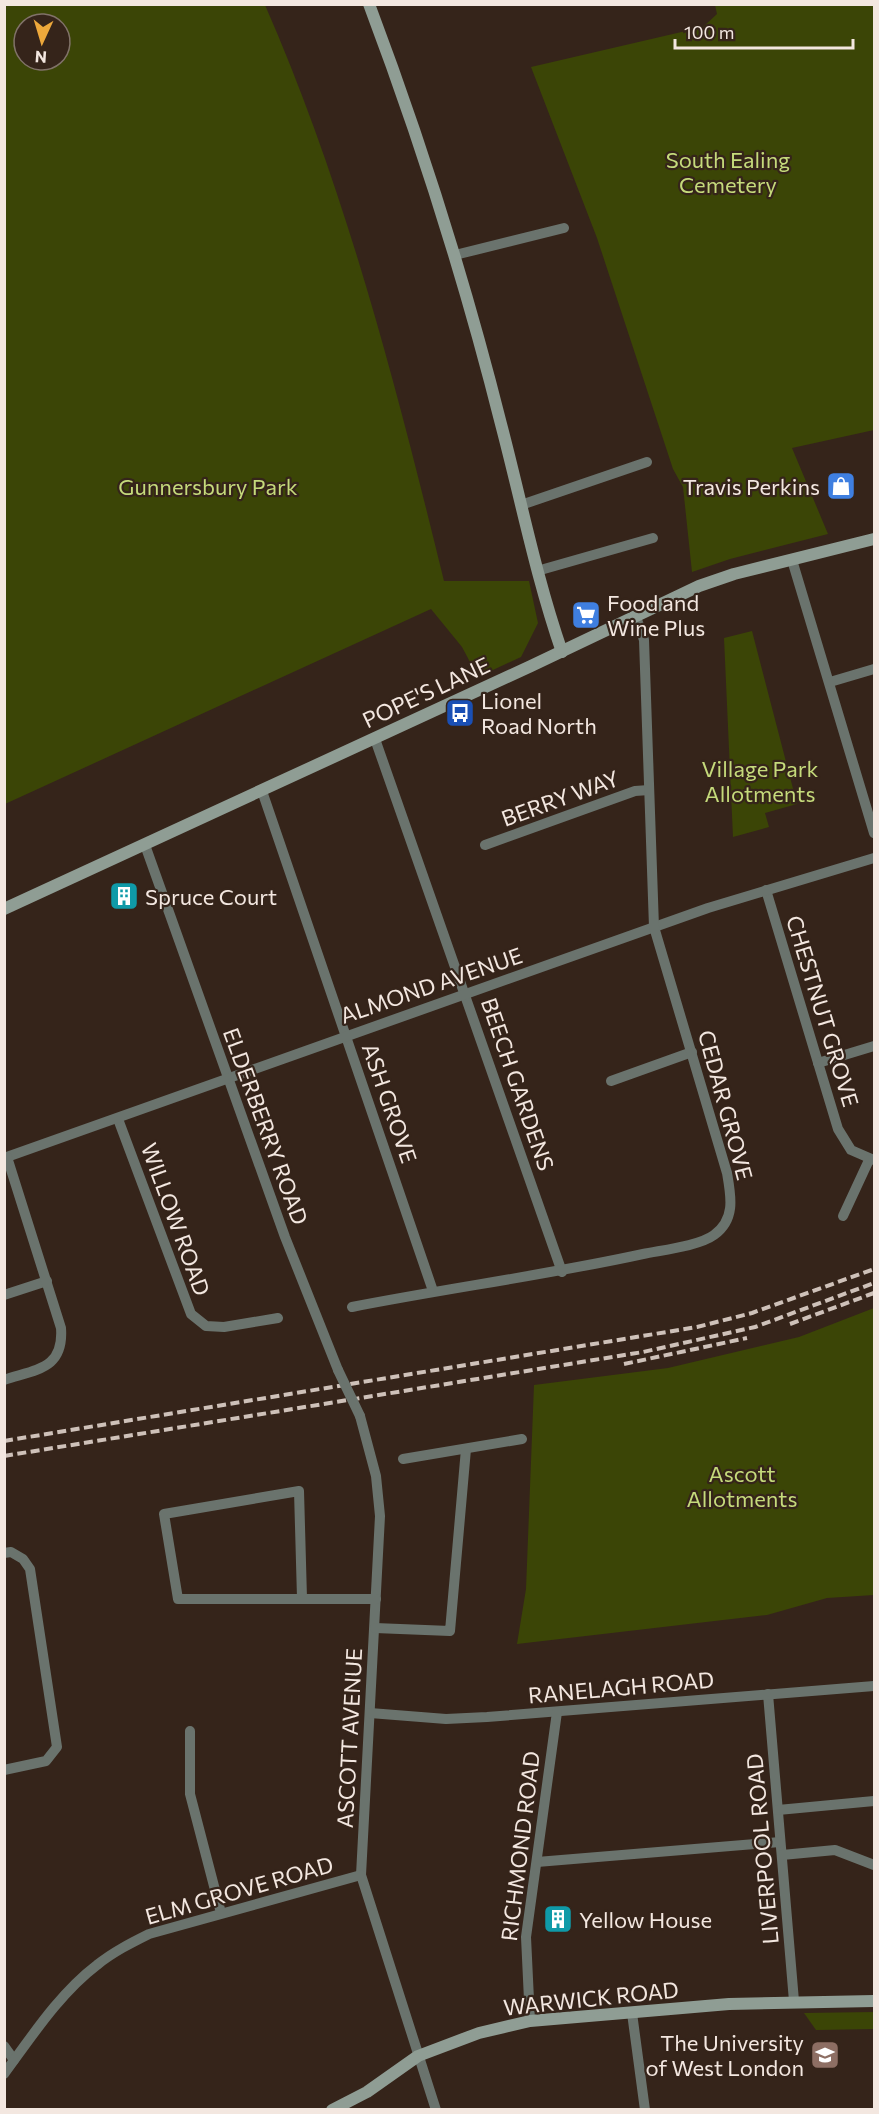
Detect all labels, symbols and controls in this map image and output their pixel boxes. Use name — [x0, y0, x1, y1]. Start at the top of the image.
north arrow — [12, 12, 72, 72]
scale bar — [675, 12, 854, 50]
text: 100 m — [684, 21, 734, 43]
text: N — [34, 48, 48, 67]
park label: South Ealing Cemetery — [666, 146, 790, 198]
shop icon: Travis Perkins — [825, 470, 857, 502]
park label: Gunnersbury Park — [118, 473, 298, 500]
place label: Travis Perkins — [683, 473, 820, 500]
place label: Food and Wine Plus — [607, 589, 705, 641]
supermarket icon: Food and Wine Plus — [570, 599, 602, 631]
street label: POPE'S LANE — [358, 651, 494, 733]
place label: Lionel Road North — [481, 687, 597, 739]
bus stop icon: Lionel Road North — [444, 697, 476, 729]
park label: Village Park Allotments — [702, 755, 819, 807]
street label: BERRY WAY — [498, 764, 622, 832]
building icon: Spruce Court — [108, 880, 140, 912]
place label: Spruce Court — [145, 883, 277, 910]
street label: CHESTNUT GROVE — [781, 912, 865, 1110]
street label: ALMOND AVENUE — [336, 941, 526, 1029]
street label: BEECH GARDENS — [476, 994, 560, 1174]
street label: ELDERBERRY ROAD — [218, 1024, 314, 1228]
street label: CEDAR GROVE — [693, 1027, 759, 1183]
street label: ASH GROVE — [357, 1040, 423, 1166]
street label: WILLOW ROAD — [136, 1139, 216, 1299]
park label: Ascott Allotments — [687, 1460, 797, 1512]
street label: ASCOTT AVENUE — [331, 1647, 367, 1829]
street label: RANELAGH ROAD — [527, 1665, 715, 1709]
street label: RICHMOND ROAD — [495, 1749, 545, 1943]
street label: LIVERPOOL ROAD — [740, 1753, 784, 1945]
street label: ELM GROVE ROAD — [142, 1850, 336, 1930]
building icon: Yellow House — [542, 1903, 574, 1935]
place label: Yellow House — [579, 1906, 712, 1933]
street label: WARWICK ROAD — [502, 1975, 680, 2021]
place label: The University of West London — [646, 2029, 804, 2081]
school or university icon: The University of West London — [809, 2039, 841, 2071]

